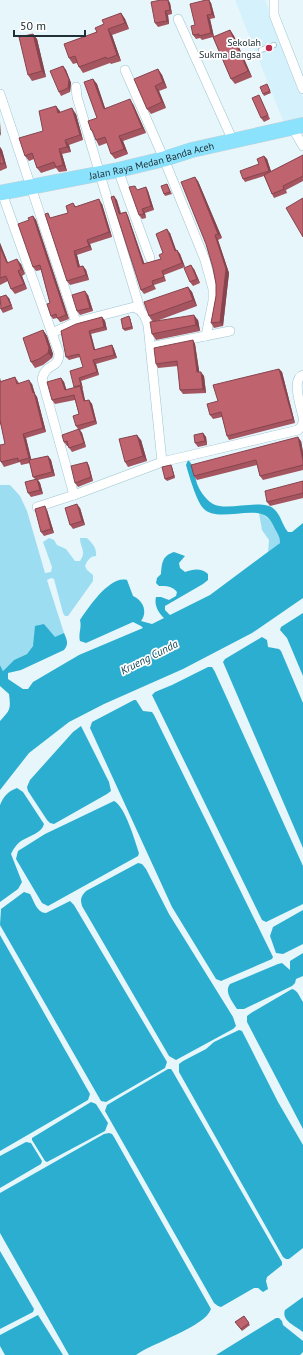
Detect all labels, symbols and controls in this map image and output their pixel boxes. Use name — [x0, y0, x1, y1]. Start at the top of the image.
scale bar — [14, 12, 85, 38]
text: 50 m — [20, 18, 46, 33]
place label: Sekolah Sukma Bangsa — [199, 36, 261, 61]
marker: Sekolah Sukma Bangsa — [264, 43, 274, 53]
street label: Jalan Raya Medan Banda Aceh — [87, 139, 215, 182]
water label: Krueng Cunda — [118, 636, 181, 677]

